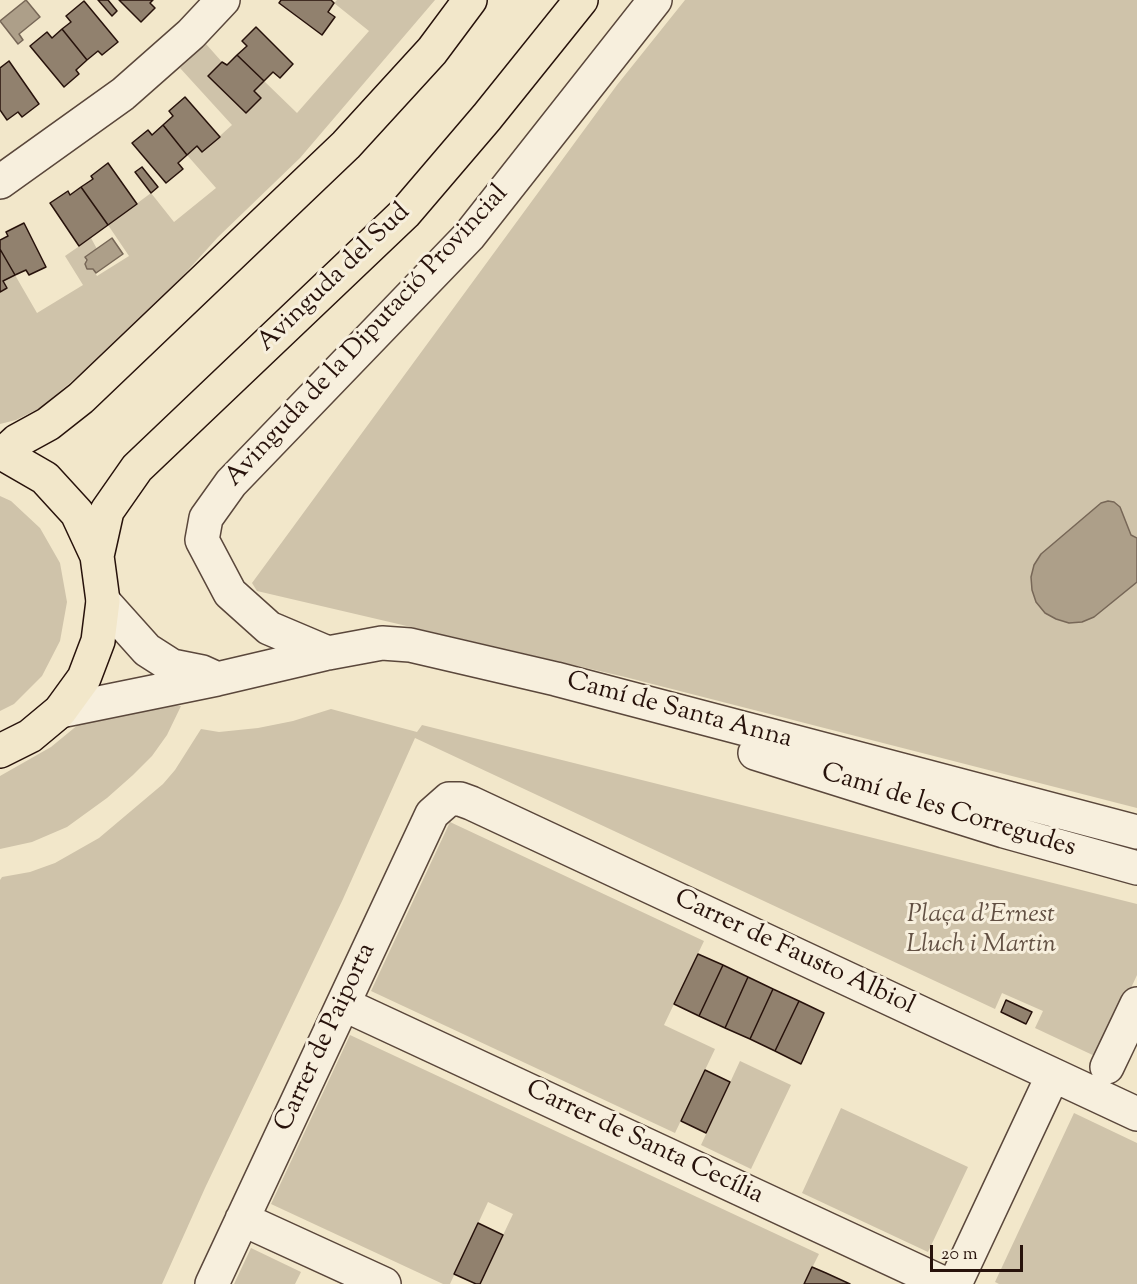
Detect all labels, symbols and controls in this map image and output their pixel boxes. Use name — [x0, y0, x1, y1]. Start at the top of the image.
street label: Avinguda de la Diputació Provincial — [220, 180, 516, 494]
street label: Avinguda del Sud — [252, 198, 418, 360]
street label: Camí de Santa Anna — [563, 667, 795, 757]
street label: Camí de les Corregudes — [817, 758, 1079, 866]
street label: Carrer de Fausto Albiol — [669, 884, 919, 1024]
park label: Plaça d'Ernest Lluch i Martin — [906, 901, 1056, 963]
street label: Carrer de Paiporta — [270, 939, 384, 1137]
street label: Carrer de Santa Cecília — [520, 1075, 768, 1213]
scale bar — [933, 1233, 1026, 1271]
text: 20 m — [941, 1242, 978, 1268]

